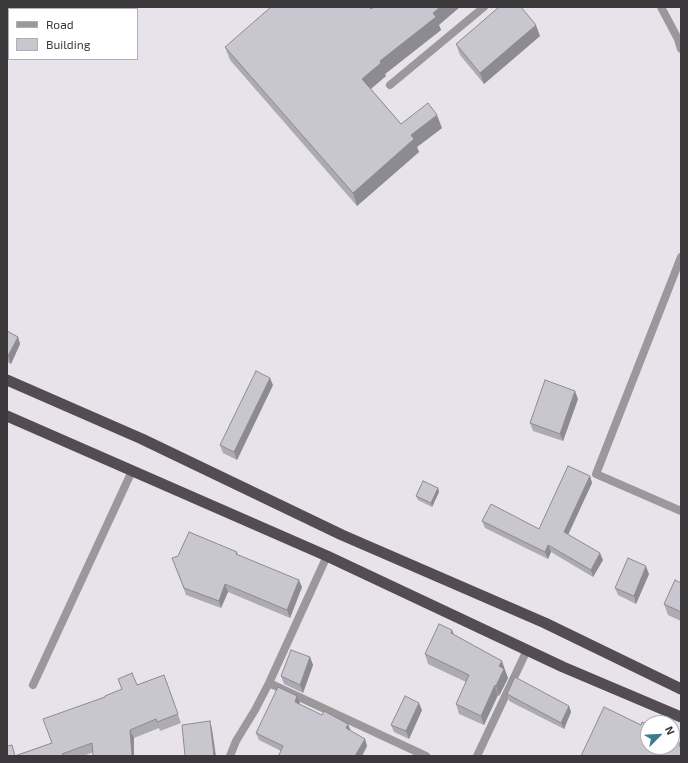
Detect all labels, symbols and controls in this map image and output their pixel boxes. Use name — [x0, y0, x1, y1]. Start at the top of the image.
legend — [8, 8, 138, 60]
text: Road — [46, 17, 74, 31]
text: Building — [46, 37, 90, 51]
north arrow — [640, 715, 680, 755]
text: N — [663, 724, 678, 737]

